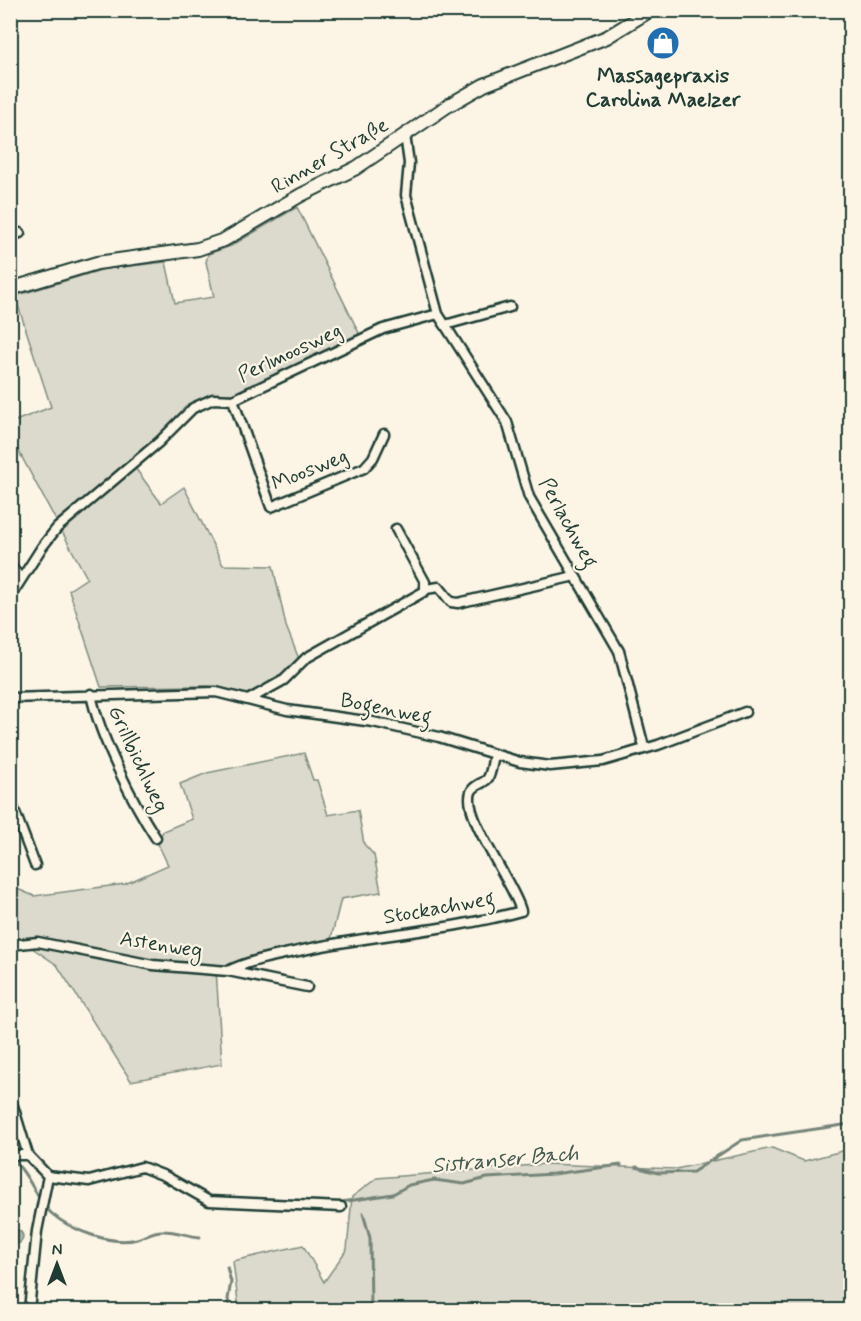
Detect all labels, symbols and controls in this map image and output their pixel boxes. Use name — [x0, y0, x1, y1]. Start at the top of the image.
shop icon: Massagepraxis Carolina Maelzer — [645, 25, 681, 61]
place label: Massagepraxis Carolina Maelzer — [585, 62, 742, 114]
street label: Rinner Straße — [266, 111, 394, 201]
street label: Perlmoosweg — [233, 317, 347, 389]
street label: Moosweg — [267, 442, 353, 498]
street label: Perlachweg — [530, 473, 604, 574]
street label: Bogenweg — [338, 686, 434, 734]
street label: Grillbichlweg — [100, 701, 175, 817]
street label: Stockachweg — [381, 884, 497, 934]
street label: Astenweg — [118, 925, 204, 966]
water label: Sistranser Bach — [430, 1140, 580, 1180]
north arrow — [27, 1234, 87, 1294]
text: N — [52, 1240, 62, 1261]

